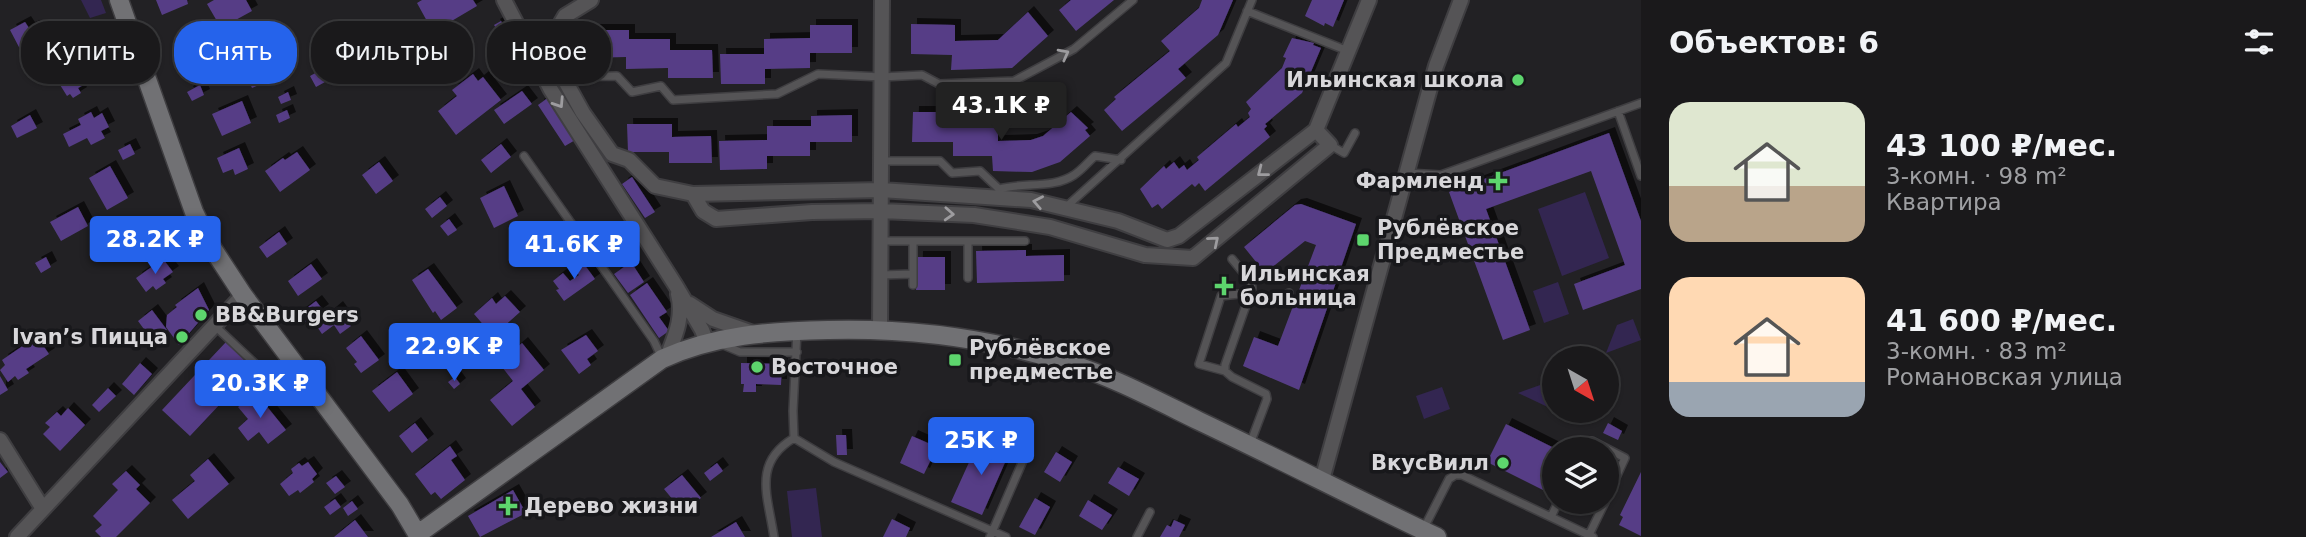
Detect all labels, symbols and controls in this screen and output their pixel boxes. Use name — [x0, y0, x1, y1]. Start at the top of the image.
chip: Купить — [21, 21, 160, 84]
chip: Снять — [174, 21, 297, 84]
chip: Фильтры — [311, 21, 473, 84]
chip: Новое — [487, 21, 611, 84]
icon: filters — [2240, 23, 2278, 61]
text: Объектов: 6 — [1669, 25, 1879, 60]
one-way arrow — [1056, 49, 1069, 62]
place label: Ильинская школа — [1286, 68, 1504, 92]
marker: Ильинская школа — [1510, 72, 1526, 88]
pin: 43.1K ₽ — [936, 82, 1066, 142]
text: 43.1K ₽ — [952, 92, 1050, 118]
one-way arrow — [551, 96, 564, 109]
text: 43 100 ₽/мес. — [1886, 128, 2117, 163]
icon: home — [1725, 130, 1809, 214]
one-way arrow — [1257, 163, 1269, 176]
text: 3-комн. · 98 m² — [1886, 163, 2067, 189]
place label: Фармленд — [1356, 169, 1484, 193]
marker: Фармленд — [1490, 173, 1506, 189]
text: Квартира — [1886, 189, 2002, 215]
one-way arrow — [1032, 195, 1044, 210]
one-way arrow — [944, 206, 955, 221]
pin: 28.2K ₽ — [90, 216, 220, 276]
place label: Рублёвское Предместье — [1377, 216, 1524, 264]
pin: 41.6K ₽ — [509, 222, 639, 281]
text: 28.2K ₽ — [106, 226, 204, 252]
text: 41.6K ₽ — [525, 231, 623, 257]
marker: Рублёвское Предместье — [1355, 232, 1371, 248]
one-way arrow — [1206, 237, 1219, 249]
place label: Ильинская больница — [1240, 262, 1370, 310]
marker: Ильинская больница — [1214, 276, 1234, 296]
place label: BB&Burgers — [215, 303, 359, 327]
text: 41 600 ₽/мес. — [1886, 303, 2117, 338]
icon: home — [1725, 305, 1809, 389]
marker: BB&Burgers — [193, 307, 209, 323]
pin: 22.9K ₽ — [389, 324, 519, 383]
place label: Ivan’s Пицца — [12, 325, 168, 349]
marker: Ivan’s Пицца — [174, 329, 190, 345]
text: 22.9K ₽ — [405, 333, 503, 359]
place label: Рублёвское предместье — [969, 336, 1113, 384]
text: 3-комн. · 83 m² — [1886, 338, 2067, 364]
north arrow — [1542, 346, 1619, 424]
map controls — [1542, 346, 1619, 514]
marker: Рублёвское предместье — [947, 352, 963, 368]
place label: Восточное — [771, 355, 898, 379]
marker: Восточное — [749, 359, 765, 375]
pin: 20.3K ₽ — [195, 360, 325, 420]
text: Романовская улица — [1886, 364, 2123, 390]
text: 20.3K ₽ — [211, 370, 309, 396]
pin: 25K ₽ — [932, 418, 1030, 477]
text: 25K ₽ — [944, 427, 1018, 453]
button: layers — [1542, 437, 1619, 514]
place label: ВкусВилл — [1371, 451, 1489, 475]
marker: ВкусВилл — [1495, 455, 1511, 471]
place label: Дерево жизни — [524, 494, 698, 518]
marker: Дерево жизни — [498, 496, 518, 516]

